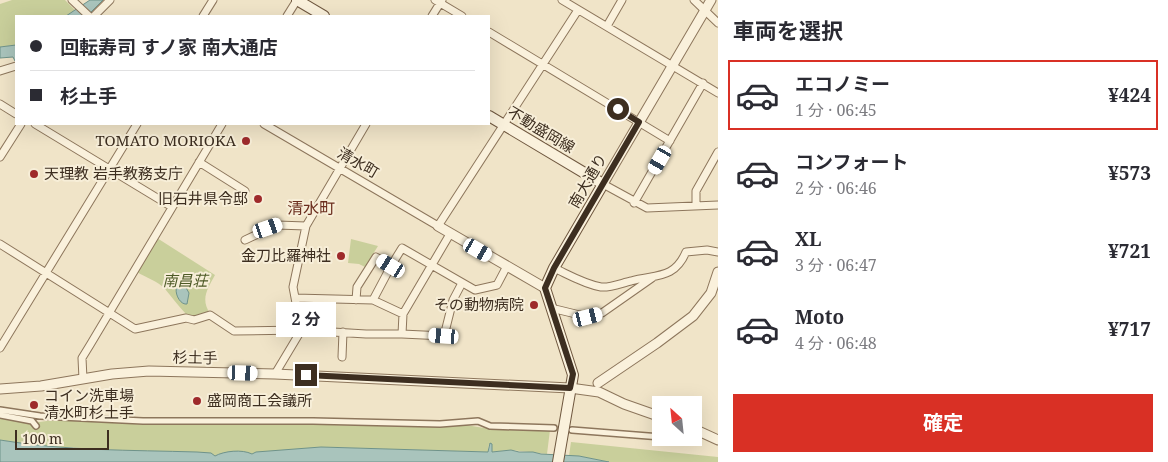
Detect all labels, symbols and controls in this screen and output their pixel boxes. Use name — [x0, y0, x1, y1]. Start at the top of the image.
text: 車両を選択 — [733, 15, 843, 45]
text: 回転寿司 すノ家 南大通店 — [60, 34, 278, 60]
text: エコノミー — [795, 71, 890, 97]
icon: car — [735, 73, 780, 118]
text: ¥424 — [1108, 82, 1151, 108]
text: 杉土手 — [60, 83, 117, 109]
route start — [607, 98, 629, 120]
text: 1 分 · 06:45 — [795, 99, 877, 121]
street label: 不動盛岡線 — [504, 101, 579, 157]
place label: TOMATO MORIOKA — [96, 130, 236, 150]
marker: TOMATO MORIOKA — [240, 135, 252, 147]
street label: 清水町 — [334, 142, 383, 182]
car — [646, 143, 673, 177]
text: コンフォート — [795, 149, 908, 175]
street label: 南大通り — [563, 150, 611, 211]
icon: car — [735, 151, 780, 196]
text: ¥573 — [1108, 160, 1151, 186]
place label: 天理教 岩手教務支庁 — [44, 163, 183, 183]
marker: 天理教 岩手教務支庁 — [28, 168, 40, 180]
text: 2 分 · 06:46 — [795, 177, 877, 199]
place label: 旧石井県令邸 — [158, 188, 248, 208]
marker: 旧石井県令邸 — [252, 193, 264, 205]
district label: 清水町 — [287, 197, 335, 219]
car — [251, 216, 284, 240]
text: XL — [795, 226, 821, 252]
icon: car — [735, 229, 780, 274]
car — [461, 236, 494, 264]
text: ¥721 — [1108, 238, 1151, 264]
place label: 金刀比羅神社 — [241, 245, 331, 265]
marker: 金刀比羅神社 — [335, 250, 347, 262]
car — [374, 252, 407, 280]
text: 3 分 · 06:47 — [795, 254, 877, 276]
park label: 南昌荘 — [162, 270, 209, 290]
place label: その動物病院 — [434, 294, 524, 314]
marker: その動物病院 — [528, 299, 540, 311]
callout: 2 分 — [276, 302, 336, 338]
text: Moto — [795, 304, 844, 330]
car — [571, 306, 604, 328]
icon: car — [735, 307, 780, 352]
text: 2 分 — [291, 308, 321, 330]
text: ¥717 — [1108, 316, 1151, 342]
car — [428, 327, 459, 345]
text: 4 分 · 06:48 — [795, 332, 877, 354]
street label: 杉土手 — [172, 347, 218, 367]
route end — [295, 364, 317, 386]
car — [227, 365, 258, 381]
place label: コイン洗車場 清水町杉土手 — [44, 385, 134, 422]
place label: 盛岡商工会議所 — [207, 390, 312, 410]
button: 確定 — [733, 394, 1153, 452]
marker: 盛岡商工会議所 — [191, 395, 203, 407]
north arrow — [652, 396, 702, 446]
map controls — [652, 396, 702, 446]
marker: コイン洗車場 清水町杉土手 — [28, 399, 40, 411]
scale bar — [15, 427, 109, 450]
text: 100 m — [22, 429, 62, 448]

